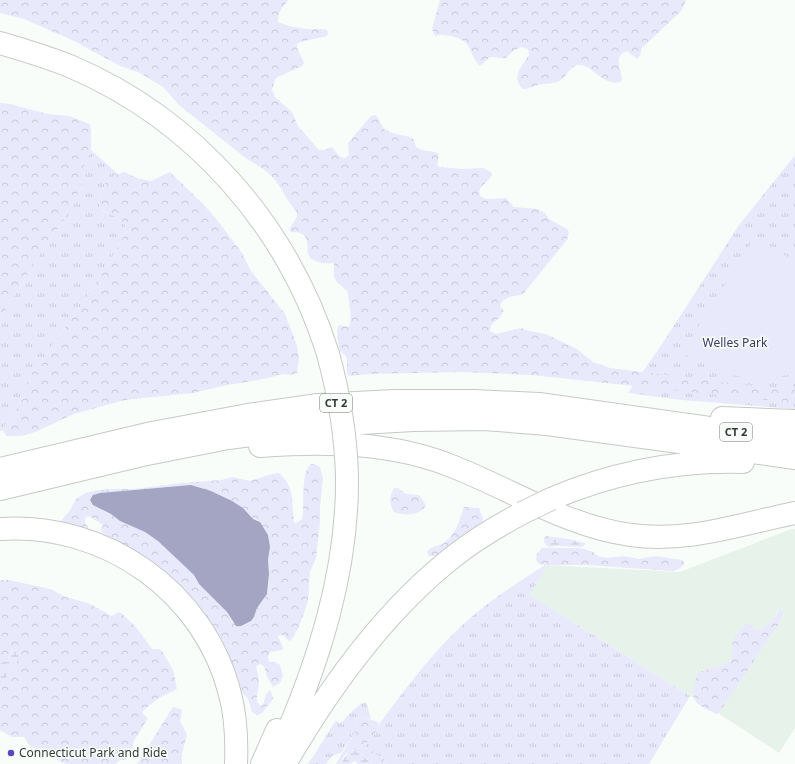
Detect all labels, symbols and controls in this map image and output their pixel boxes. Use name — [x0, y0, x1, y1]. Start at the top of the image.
park label: Welles Park — [703, 334, 768, 351]
road number: CT 2 — [320, 394, 352, 412]
road number: CT 2 — [720, 423, 752, 441]
place label: Connecticut Park and Ride — [19, 744, 167, 761]
marker: Connecticut Park and Ride — [6, 748, 16, 758]

